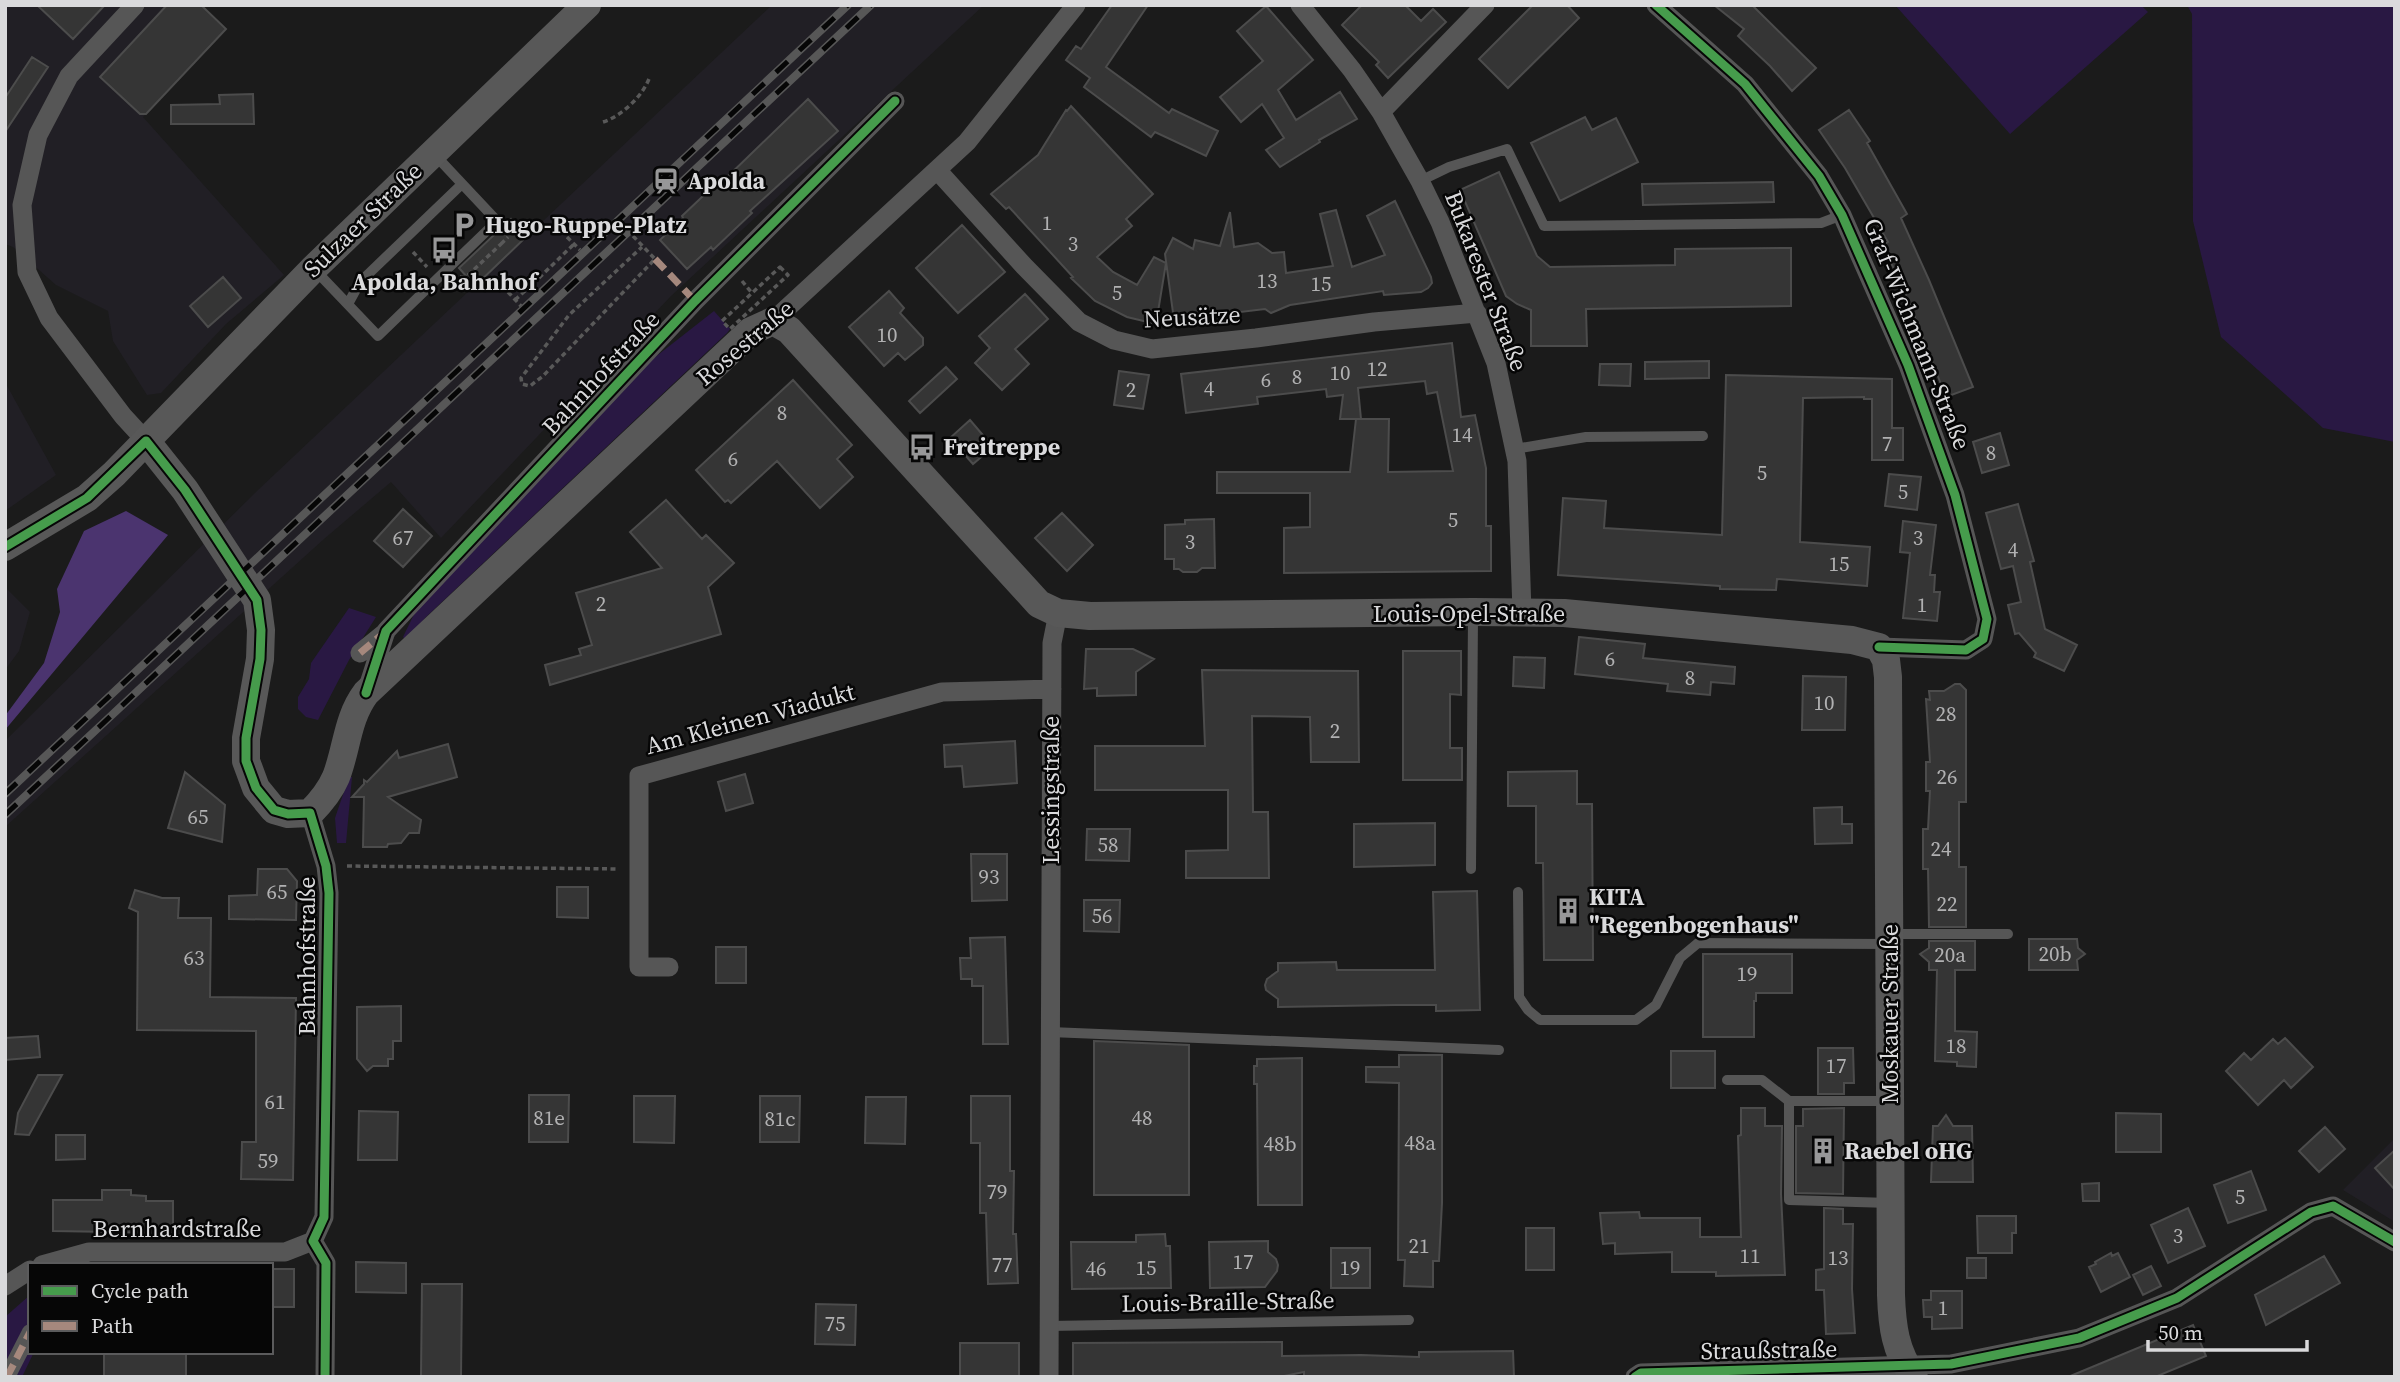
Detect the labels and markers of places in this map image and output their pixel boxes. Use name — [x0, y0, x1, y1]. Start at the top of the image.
place label: Apolda — [687, 164, 766, 197]
station icon: Apolda — [651, 166, 681, 196]
place label: Hugo-Ruppe-Platz — [485, 208, 687, 241]
parking icon: Hugo-Ruppe-Platz — [449, 210, 479, 240]
bus stop icon: Apolda, Bahnhof — [429, 235, 459, 265]
place label: Apolda, Bahnhof — [351, 265, 540, 298]
place label: Freitreppe — [943, 430, 1060, 463]
bus stop icon: Freitreppe — [907, 432, 937, 462]
place label: KITA "Regenbogenhaus" — [1589, 880, 1799, 941]
building icon: KITA "Regenbogenhaus" — [1553, 896, 1583, 926]
place label: Raebel oHG — [1844, 1134, 1972, 1167]
building icon: Raebel oHG — [1808, 1136, 1838, 1166]

